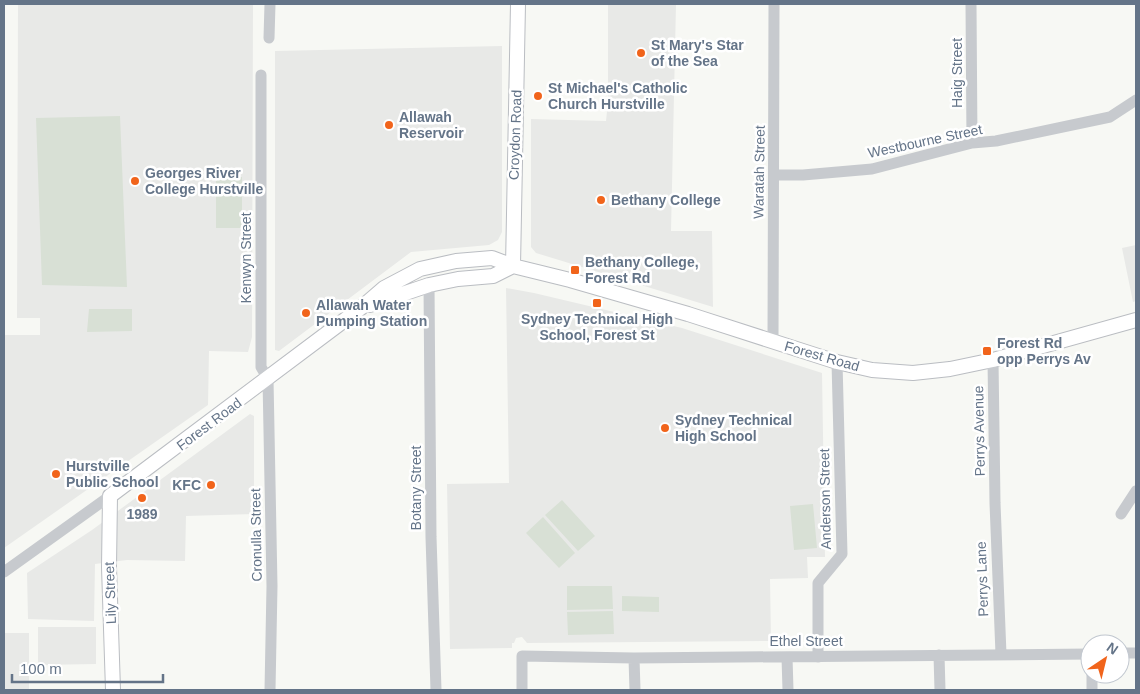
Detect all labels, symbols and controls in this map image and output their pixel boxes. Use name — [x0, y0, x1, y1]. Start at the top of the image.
place label: St Mary's Star of the Sea — [651, 37, 744, 69]
street label: Haig Street — [949, 38, 965, 108]
marker: St Mary's Star of the Sea — [635, 47, 647, 59]
place label: St Michael's Catholic Church Hurstville — [548, 80, 688, 112]
street label: Croydon Road — [505, 90, 525, 180]
marker: St Michael's Catholic Church Hurstville — [532, 90, 544, 102]
place label: Allawah Reservoir — [399, 109, 464, 141]
marker: Allawah Reservoir — [383, 119, 395, 131]
street label: Westbourne Street — [866, 121, 984, 161]
street label: Waratah Street — [750, 125, 768, 219]
place label: Georges River College Hurstville — [145, 165, 263, 197]
marker: Georges River College Hurstville — [129, 175, 141, 187]
place label: Bethany College — [611, 192, 721, 208]
marker: Bethany College — [595, 194, 607, 206]
street label: Kenwyn Street — [238, 212, 254, 304]
place label: Bethany College, Forest Rd — [585, 254, 699, 286]
marker: Bethany College, Forest Rd — [569, 264, 581, 276]
place label: Allawah Water Pumping Station — [316, 297, 427, 329]
marker: Sydney Technical High School, Forest St — [591, 297, 603, 309]
marker: Allawah Water Pumping Station — [300, 307, 312, 319]
place label: Sydney Technical High School, Forest St — [521, 311, 673, 343]
place label: Forest Rd opp Perrys Av — [997, 335, 1091, 367]
street label: Forest Road — [783, 338, 861, 374]
marker: Forest Rd opp Perrys Av — [981, 345, 993, 357]
street label: Perrys Avenue — [970, 385, 988, 477]
street label: Forest Road — [173, 394, 245, 454]
place label: Sydney Technical High School — [675, 412, 792, 444]
marker: Sydney Technical High School — [659, 422, 671, 434]
street label: Botany Street — [408, 445, 424, 530]
street label: Anderson Street — [816, 448, 834, 550]
place label: Hurstville Public School — [66, 458, 159, 490]
marker: Hurstville Public School — [50, 468, 62, 480]
place label: KFC — [172, 477, 201, 493]
marker: KFC — [205, 479, 217, 491]
street label: Cronulla Street — [247, 488, 265, 582]
marker: 1989 — [136, 492, 148, 504]
place label: 1989 — [126, 506, 158, 522]
street label: Perrys Lane — [973, 541, 991, 617]
street label: Lily Street — [101, 562, 119, 624]
street label: Ethel Street — [769, 633, 843, 649]
north arrow — [1080, 634, 1130, 684]
text: N — [1104, 639, 1121, 658]
scale bar — [12, 652, 164, 684]
text: 100 m — [20, 660, 62, 677]

